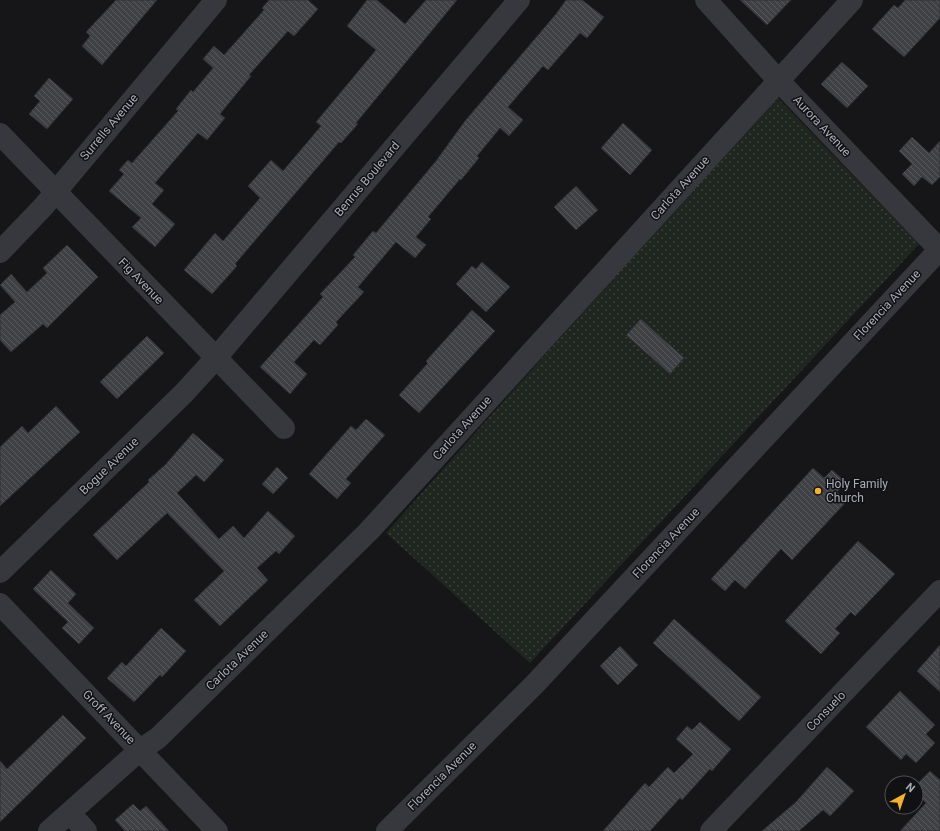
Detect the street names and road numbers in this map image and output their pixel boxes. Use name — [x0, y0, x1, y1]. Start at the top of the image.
street label: Surrells Avenue — [77, 91, 141, 163]
street label: Aurora Avenue — [790, 93, 854, 159]
street label: Benrus Boulevard — [332, 139, 402, 219]
street label: Carlota Avenue — [648, 153, 712, 223]
street label: Fig Avenue — [116, 255, 166, 307]
street label: Florencia Avenue — [851, 267, 923, 343]
street label: Carlota Avenue — [430, 393, 494, 463]
street label: Bogue Avenue — [77, 434, 141, 498]
street label: Florencia Avenue — [630, 505, 702, 581]
street label: Carlota Avenue — [203, 627, 271, 693]
street label: Groff Avenue — [80, 687, 138, 747]
street label: Consuelo — [804, 688, 849, 734]
street label: Florencia Avenue — [405, 739, 479, 813]

